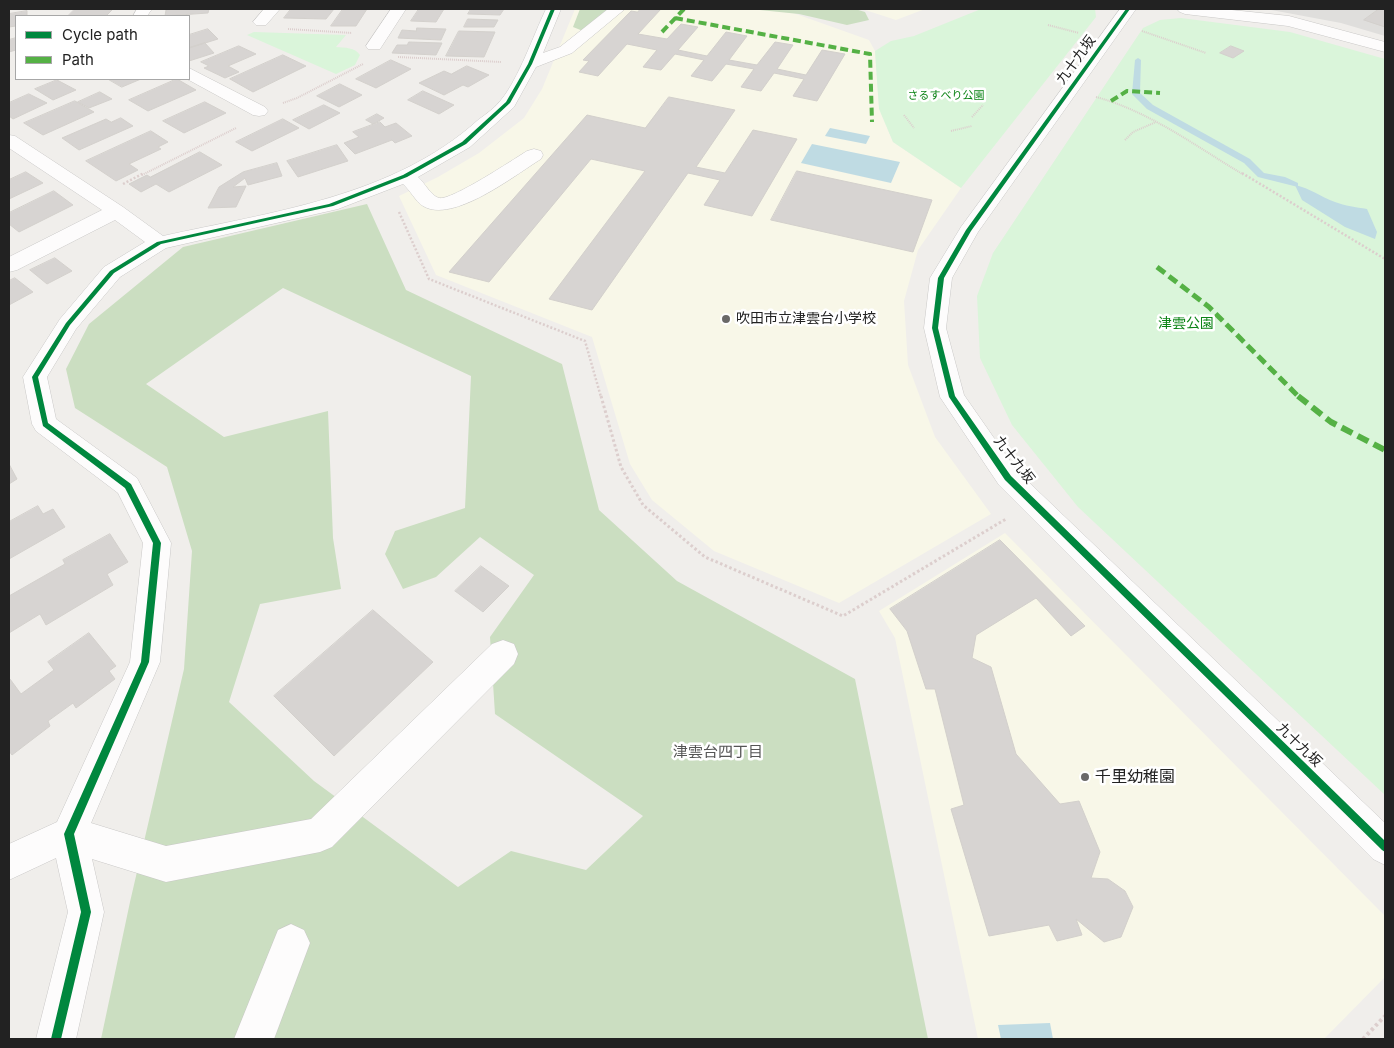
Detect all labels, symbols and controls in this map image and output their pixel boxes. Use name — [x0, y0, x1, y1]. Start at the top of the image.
legend — [15, 15, 190, 80]
text: Cycle path — [62, 25, 138, 44]
street label: 九十九坂 — [1053, 32, 1099, 88]
text: Path — [62, 50, 94, 69]
park label: さるすべり公園 — [908, 89, 984, 103]
place label: 吹田市立津雲台小学校 — [736, 311, 876, 327]
marker: 吹田市立津雲台小学校 — [720, 313, 732, 325]
park label: 津雲公園 — [1158, 316, 1214, 332]
street label: 九十九坂 — [990, 433, 1038, 487]
street label: 九十九坂 — [1273, 720, 1325, 770]
district label: 津雲台四丁目 — [673, 743, 763, 761]
place label: 千里幼稚園 — [1095, 767, 1175, 787]
marker: 千里幼稚園 — [1079, 771, 1091, 783]

